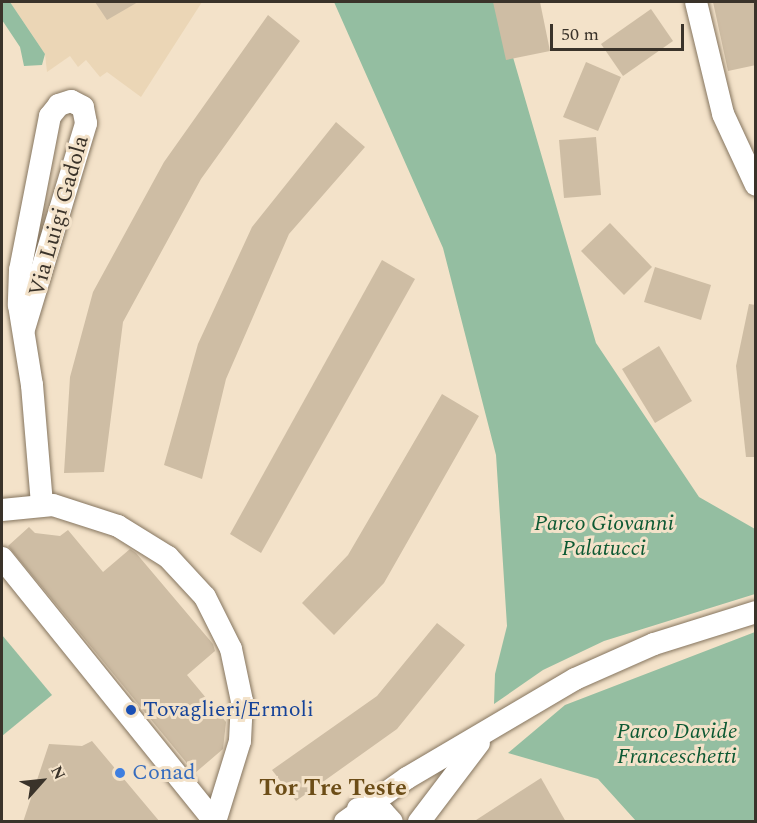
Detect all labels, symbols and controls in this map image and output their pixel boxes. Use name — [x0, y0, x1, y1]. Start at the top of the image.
scale bar — [553, 12, 686, 50]
text: 50 m — [561, 21, 599, 48]
street label: Via Luigi Gadola — [23, 133, 95, 299]
park label: Parco Giovanni Palatucci — [534, 510, 674, 562]
place label: Tovaglieri/Ermoli — [143, 697, 314, 723]
marker: Tovaglieri/Ermoli — [124, 703, 138, 717]
park label: Parco Davide Franceschetti — [617, 718, 737, 770]
north arrow — [12, 751, 72, 811]
place label: Conad — [132, 760, 196, 786]
text: N — [44, 762, 72, 784]
marker: Conad — [113, 766, 127, 780]
district label: Tor Tre Teste — [259, 775, 407, 803]

